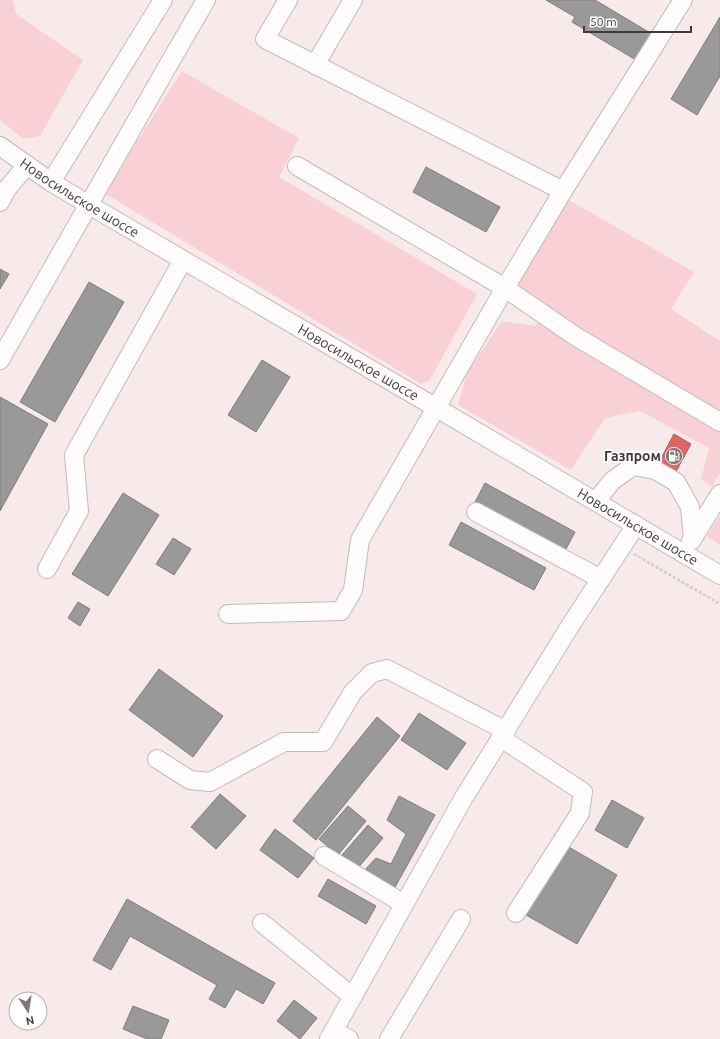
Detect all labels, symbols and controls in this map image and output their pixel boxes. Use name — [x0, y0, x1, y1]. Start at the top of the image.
scale bar — [584, 8, 691, 34]
text: 50 m — [590, 15, 617, 28]
street label: Новосильское шоссе — [17, 155, 142, 241]
street label: Новосильское шоссе — [295, 321, 422, 404]
fuel station icon: Газпром — [664, 446, 684, 466]
place label: Газпром — [604, 448, 661, 464]
street label: Новосильское шоссе — [575, 485, 701, 568]
north arrow — [8, 991, 48, 1031]
text: N — [25, 1014, 35, 1028]

